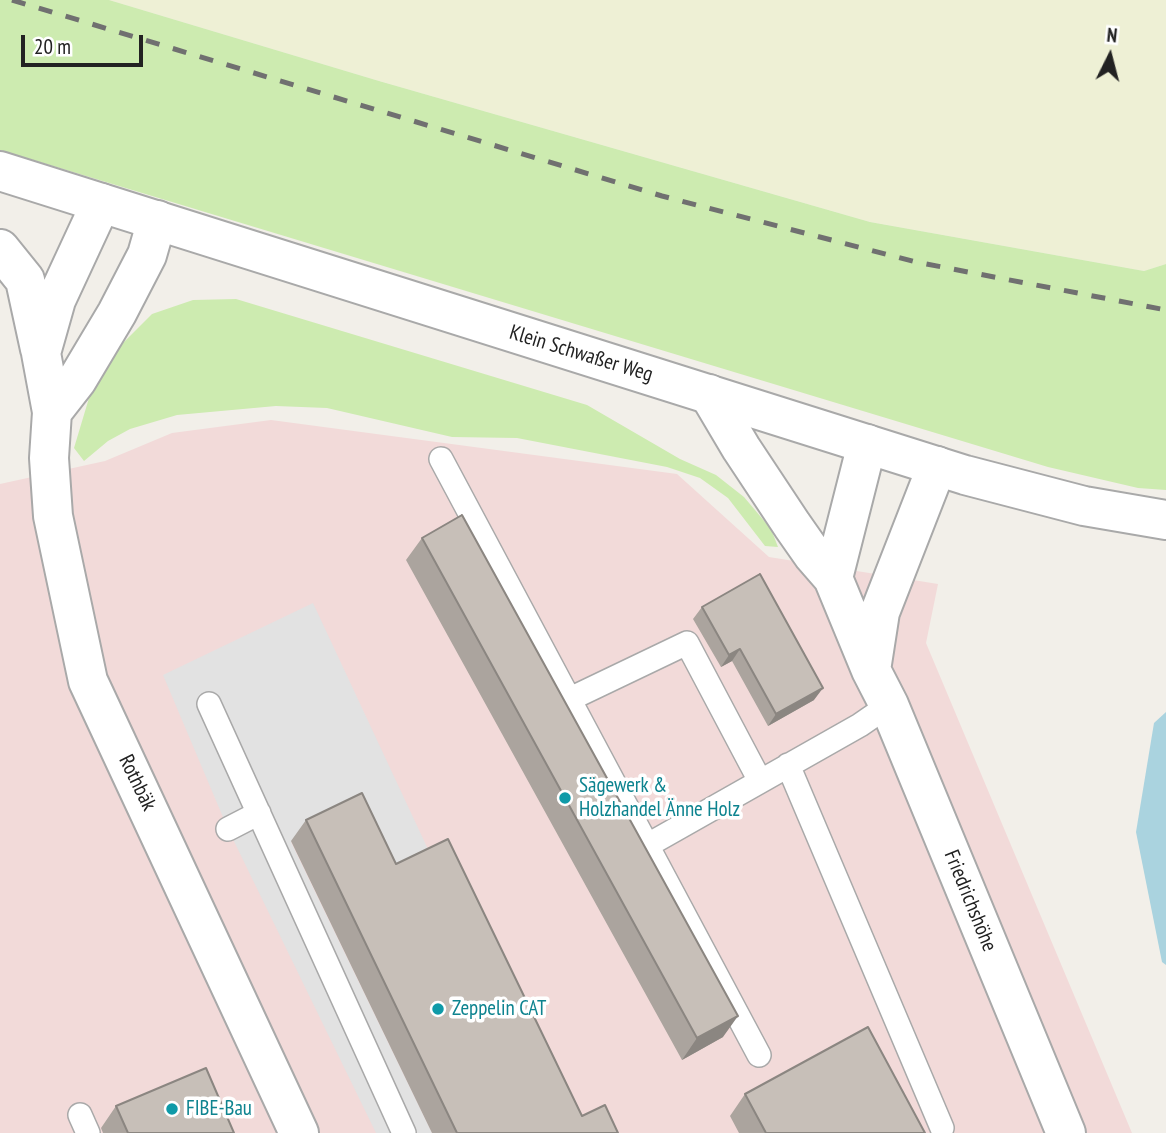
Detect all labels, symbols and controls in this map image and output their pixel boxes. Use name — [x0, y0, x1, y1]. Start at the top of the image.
scale bar — [24, 21, 147, 65]
north arrow — [1075, 21, 1145, 91]
text: N — [1106, 23, 1119, 48]
text: 20 m — [34, 33, 71, 60]
street label: Klein Schwaßer Weg — [506, 320, 656, 388]
street label: Rothbäk — [113, 751, 161, 815]
place label: Sägewerk & Holzhandel Änne Holz — [579, 773, 740, 823]
marker: Sägewerk & Holzhandel Änne Holz — [557, 790, 573, 806]
street label: Friedrichshöhe — [938, 847, 1002, 955]
place label: Zeppelin CAT — [452, 996, 546, 1022]
marker: Zeppelin CAT — [430, 1001, 446, 1017]
place label: FIBE-Bau — [186, 1096, 252, 1122]
marker: FIBE-Bau — [164, 1101, 180, 1117]

